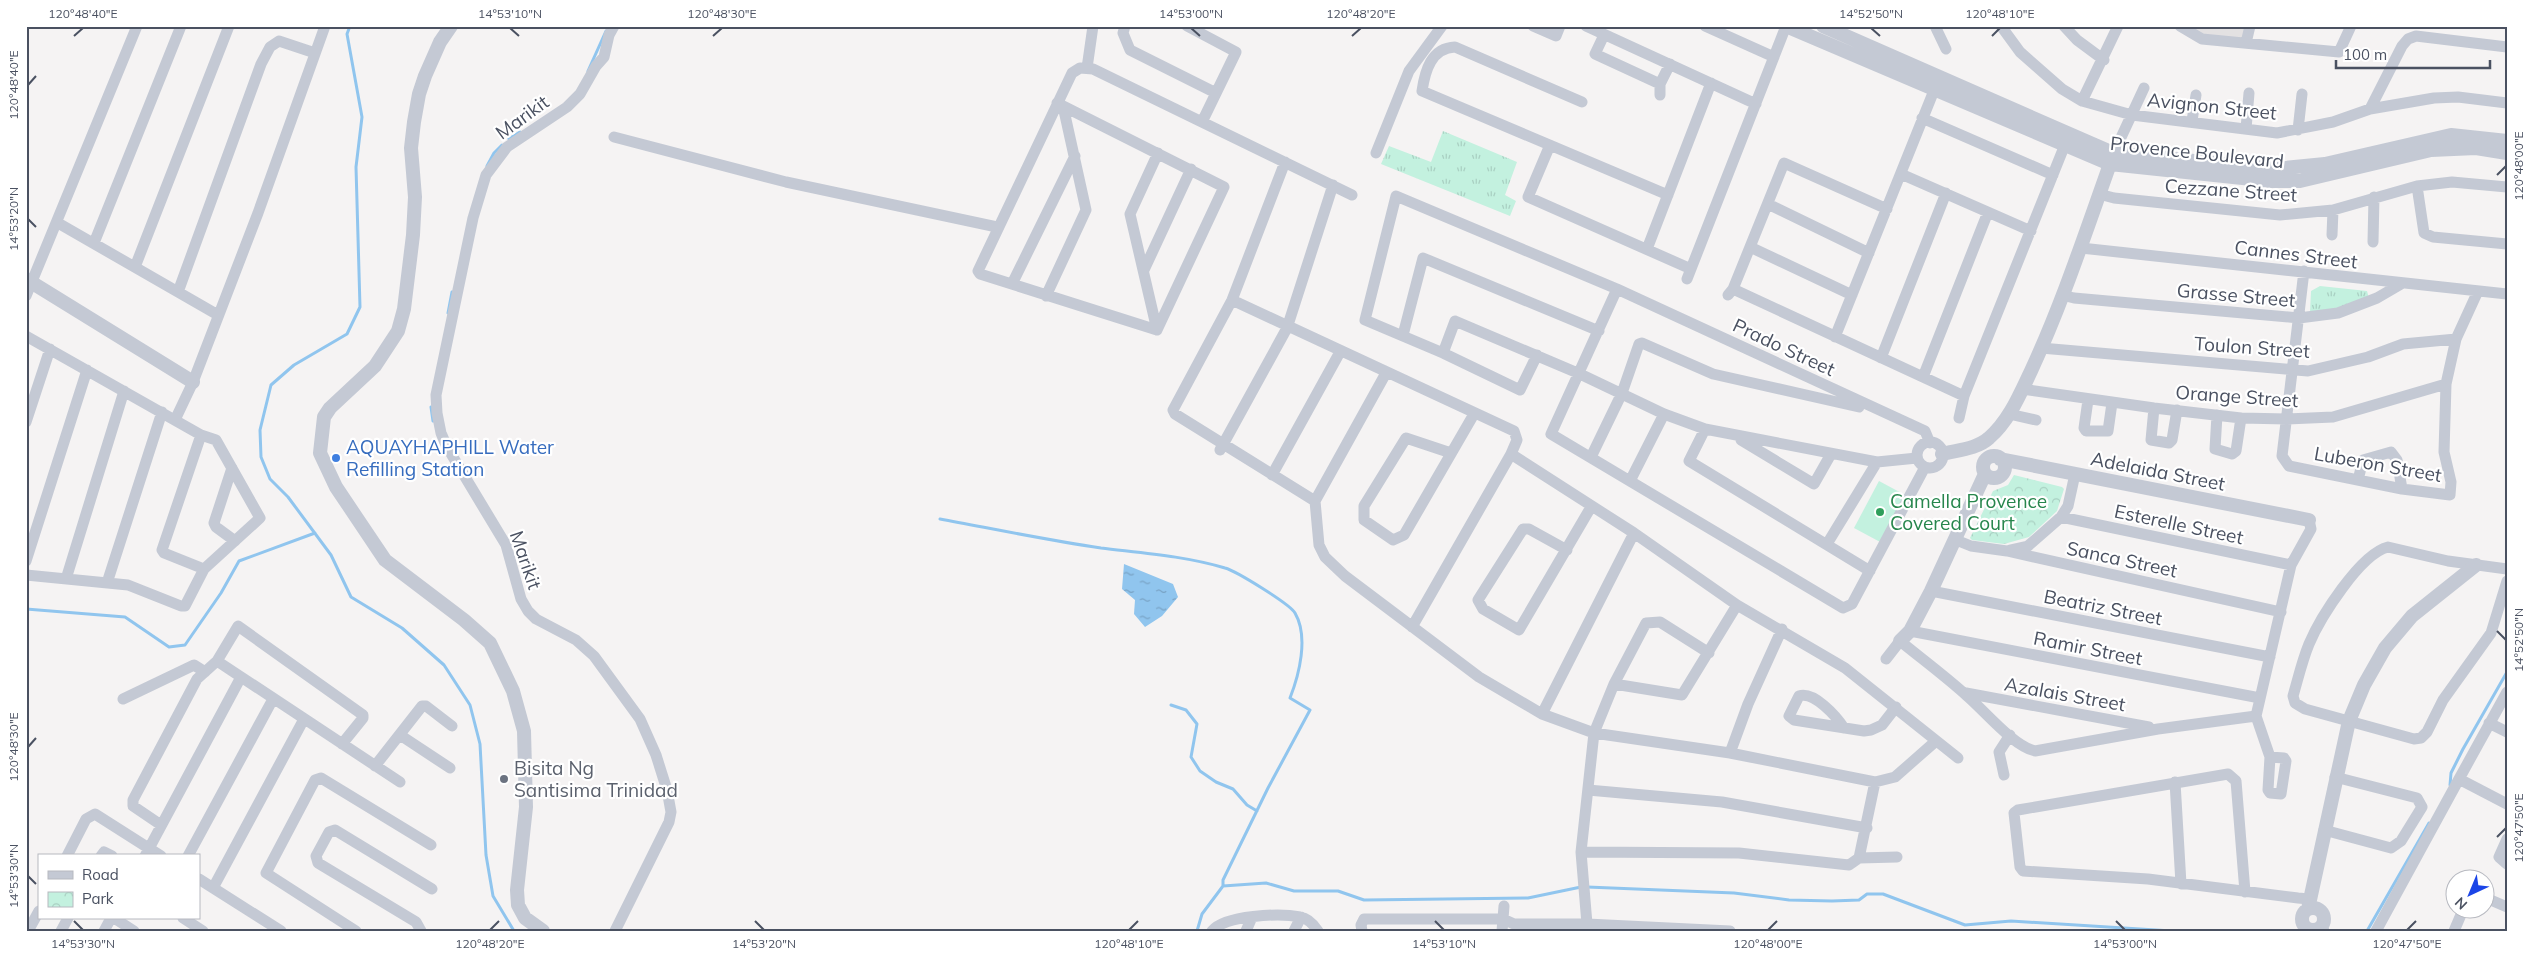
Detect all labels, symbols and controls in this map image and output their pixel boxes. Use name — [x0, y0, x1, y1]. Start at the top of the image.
text: 120°48'40"E — [48, 6, 118, 21]
text: 14°53'10"N — [478, 6, 542, 21]
text: 120°48'30"E — [687, 6, 757, 21]
text: 14°53'00"N — [1159, 6, 1223, 21]
text: 120°48'20"E — [1326, 6, 1396, 21]
text: 14°52'50"N — [1839, 6, 1903, 21]
text: 120°48'10"E — [1965, 6, 2035, 21]
scale bar — [2336, 38, 2489, 70]
text: 100 m — [2343, 45, 2387, 64]
text: 120°48'40"E — [6, 50, 21, 120]
street label: Avignon Street — [2146, 87, 2278, 125]
street label: Marikit — [491, 89, 554, 144]
street label: Provence Boulevard — [2109, 131, 2285, 173]
text: 120°48'00"E — [2511, 131, 2526, 201]
street label: Cezzane Street — [2164, 173, 2298, 207]
text: 14°53'20"N — [6, 187, 21, 251]
street label: Cannes Street — [2233, 235, 2359, 273]
street label: Grasse Street — [2176, 278, 2297, 312]
street label: Prado Street — [1729, 313, 1839, 381]
street label: Toulon Street — [2193, 331, 2311, 363]
street label: Orange Street — [2175, 380, 2300, 412]
place label: AQUAYHAPHILL Water Refilling Station — [346, 435, 554, 481]
street label: Luberon Street — [2312, 441, 2444, 487]
street label: Adelaida Street — [2089, 446, 2228, 496]
marker: AQUAYHAPHILL Water Refilling Station — [330, 452, 342, 464]
place label: Camella Provence Covered Court — [1890, 489, 2047, 535]
street label: Esterelle Street — [2112, 499, 2246, 549]
marker: Camella Provence Covered Court — [1874, 506, 1886, 518]
street label: Marikit — [505, 528, 547, 593]
street label: Sanca Street — [2064, 536, 2180, 583]
street label: Beatriz Street — [2042, 584, 2165, 630]
text: 14°52'50"N — [2511, 608, 2526, 672]
street label: Ramir Street — [2032, 626, 2145, 670]
street label: Azalais Street — [2003, 672, 2128, 717]
text: 120°48'30"E — [6, 712, 21, 782]
place label: Bisita Ng Santisima Trinidad — [514, 756, 678, 802]
marker: Bisita Ng Santisima Trinidad — [498, 773, 510, 785]
text: 120°47'50"E — [2511, 793, 2526, 863]
text: 14°53'30"N — [6, 844, 21, 908]
legend — [38, 854, 200, 920]
text: Road — [82, 865, 119, 884]
north arrow — [2446, 870, 2496, 920]
text: Park — [82, 889, 114, 908]
text: N — [2451, 893, 2471, 913]
text: 14°53'30"N — [51, 936, 115, 951]
text: 120°48'20"E — [455, 936, 525, 951]
text: 14°53'20"N — [732, 936, 796, 951]
text: 120°48'10"E — [1094, 936, 1164, 951]
text: 14°53'10"N — [1412, 936, 1476, 951]
text: 120°48'00"E — [1733, 936, 1803, 951]
text: 14°53'00"N — [2093, 936, 2157, 951]
text: 120°47'50"E — [2372, 936, 2442, 951]

